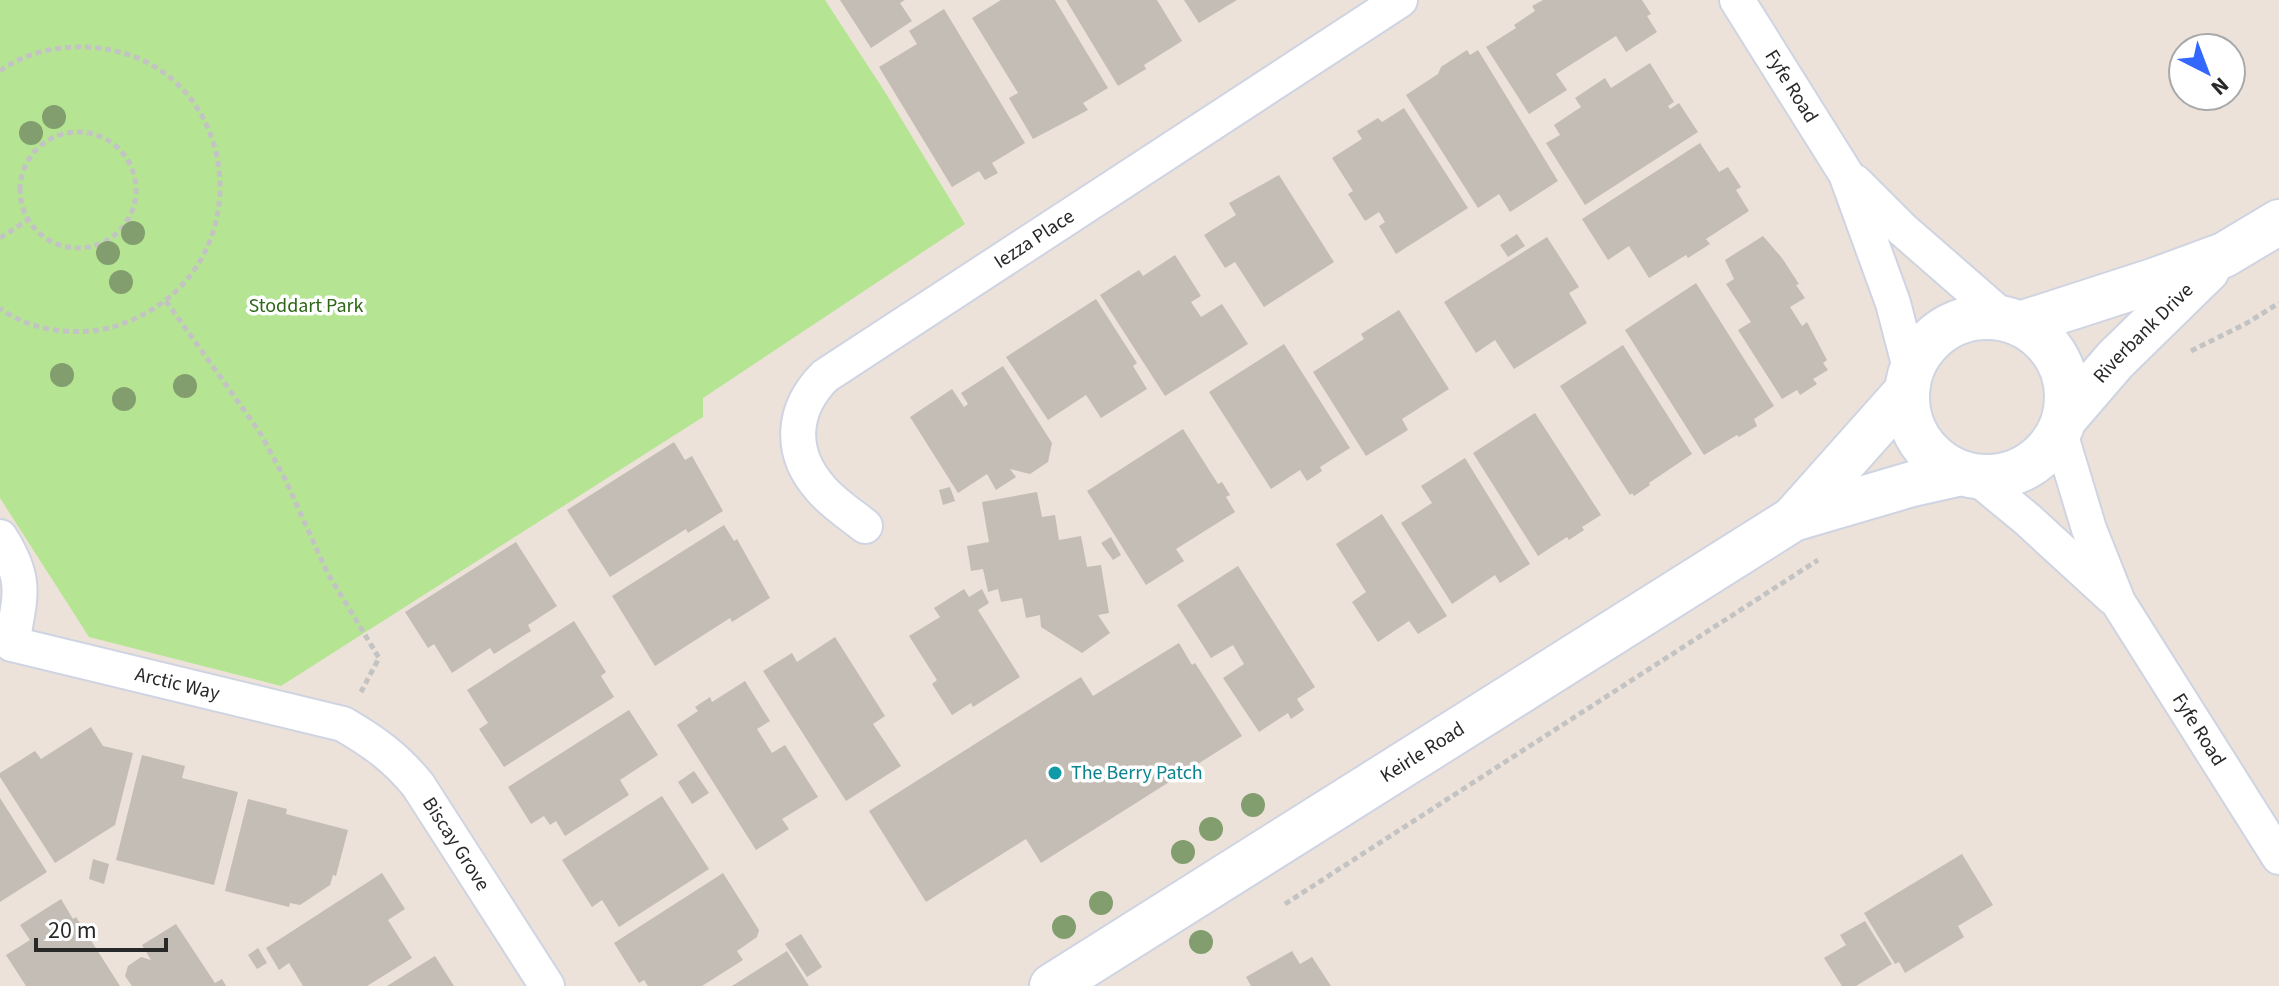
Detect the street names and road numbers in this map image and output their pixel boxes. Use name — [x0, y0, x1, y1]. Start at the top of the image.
street label: Fyfe Road — [1758, 45, 1825, 128]
street label: Iezza Place — [988, 203, 1080, 276]
street label: Riverbank Drive — [2087, 277, 2200, 390]
street label: Arctic Way — [132, 660, 223, 708]
street label: Fyfe Road — [2165, 688, 2232, 772]
street label: Keirle Road — [1375, 715, 1470, 790]
street label: Biscay Grove — [415, 792, 497, 897]

